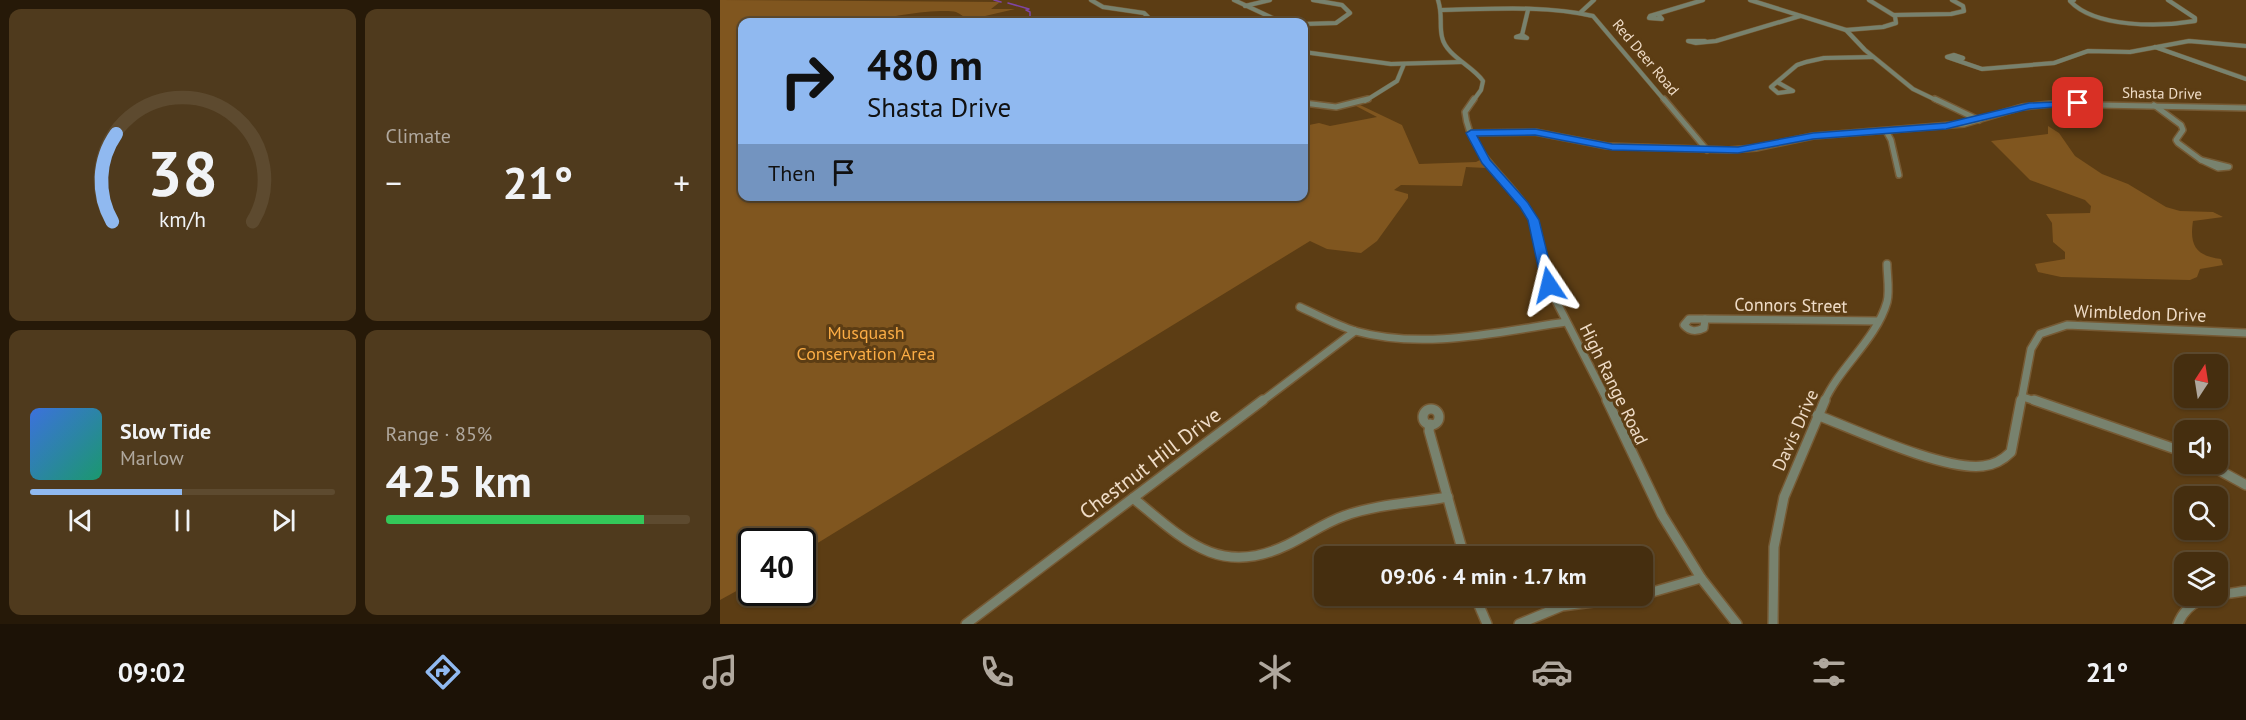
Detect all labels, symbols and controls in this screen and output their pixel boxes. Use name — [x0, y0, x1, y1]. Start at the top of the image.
street label: Red Deer Road — [1609, 15, 1683, 99]
text: 480 m — [867, 37, 983, 92]
icon: right — [768, 42, 846, 120]
pin — [2052, 77, 2103, 128]
street label: Shasta Drive — [2122, 83, 2202, 103]
icon: arrive — [2061, 86, 2094, 119]
text: Shasta Drive — [867, 90, 1011, 124]
text: Climate — [386, 123, 451, 149]
text: 38 — [147, 132, 218, 213]
text: 21° — [502, 153, 573, 211]
icon: arrive — [827, 156, 860, 189]
text: Then — [768, 159, 815, 187]
text: − — [386, 161, 402, 204]
text: + — [673, 161, 690, 204]
text: km/h — [159, 205, 206, 233]
position arrow — [1517, 253, 1581, 317]
street label: Connors Street — [1734, 293, 1848, 317]
street label: Wimbledon Drive — [2073, 299, 2207, 327]
street label: High Range Road — [1575, 320, 1653, 448]
park label: Musquash Conservation Area — [797, 321, 935, 365]
north arrow — [2174, 354, 2228, 408]
map controls — [2174, 354, 2228, 606]
street label: Davis Drive — [1767, 386, 1823, 474]
street label: Chestnut Hill Drive — [1074, 401, 1226, 525]
text: Slow Tide — [120, 417, 211, 445]
button: sound — [2174, 420, 2228, 474]
text: Range · 85% — [386, 421, 492, 447]
text: Marlow — [120, 445, 184, 471]
text: 425 km — [386, 451, 532, 509]
button: search — [2174, 486, 2228, 540]
icon: previous — [64, 504, 97, 537]
icon: pause — [166, 504, 199, 537]
icon: next — [267, 504, 300, 537]
speed limit sign: 40 — [738, 528, 816, 606]
button: layers — [2174, 552, 2228, 606]
text: 09:06 · 4 min · 1.7 km — [1380, 562, 1587, 590]
icon: directions — [422, 651, 464, 693]
icon: music — [699, 651, 741, 693]
icon: phone — [976, 651, 1018, 693]
icon: climate — [1254, 651, 1296, 693]
icon: car — [1531, 651, 1573, 693]
icon: filters — [1808, 651, 1850, 693]
text: 09:02 — [118, 655, 186, 689]
text: 21° — [2086, 655, 2128, 689]

